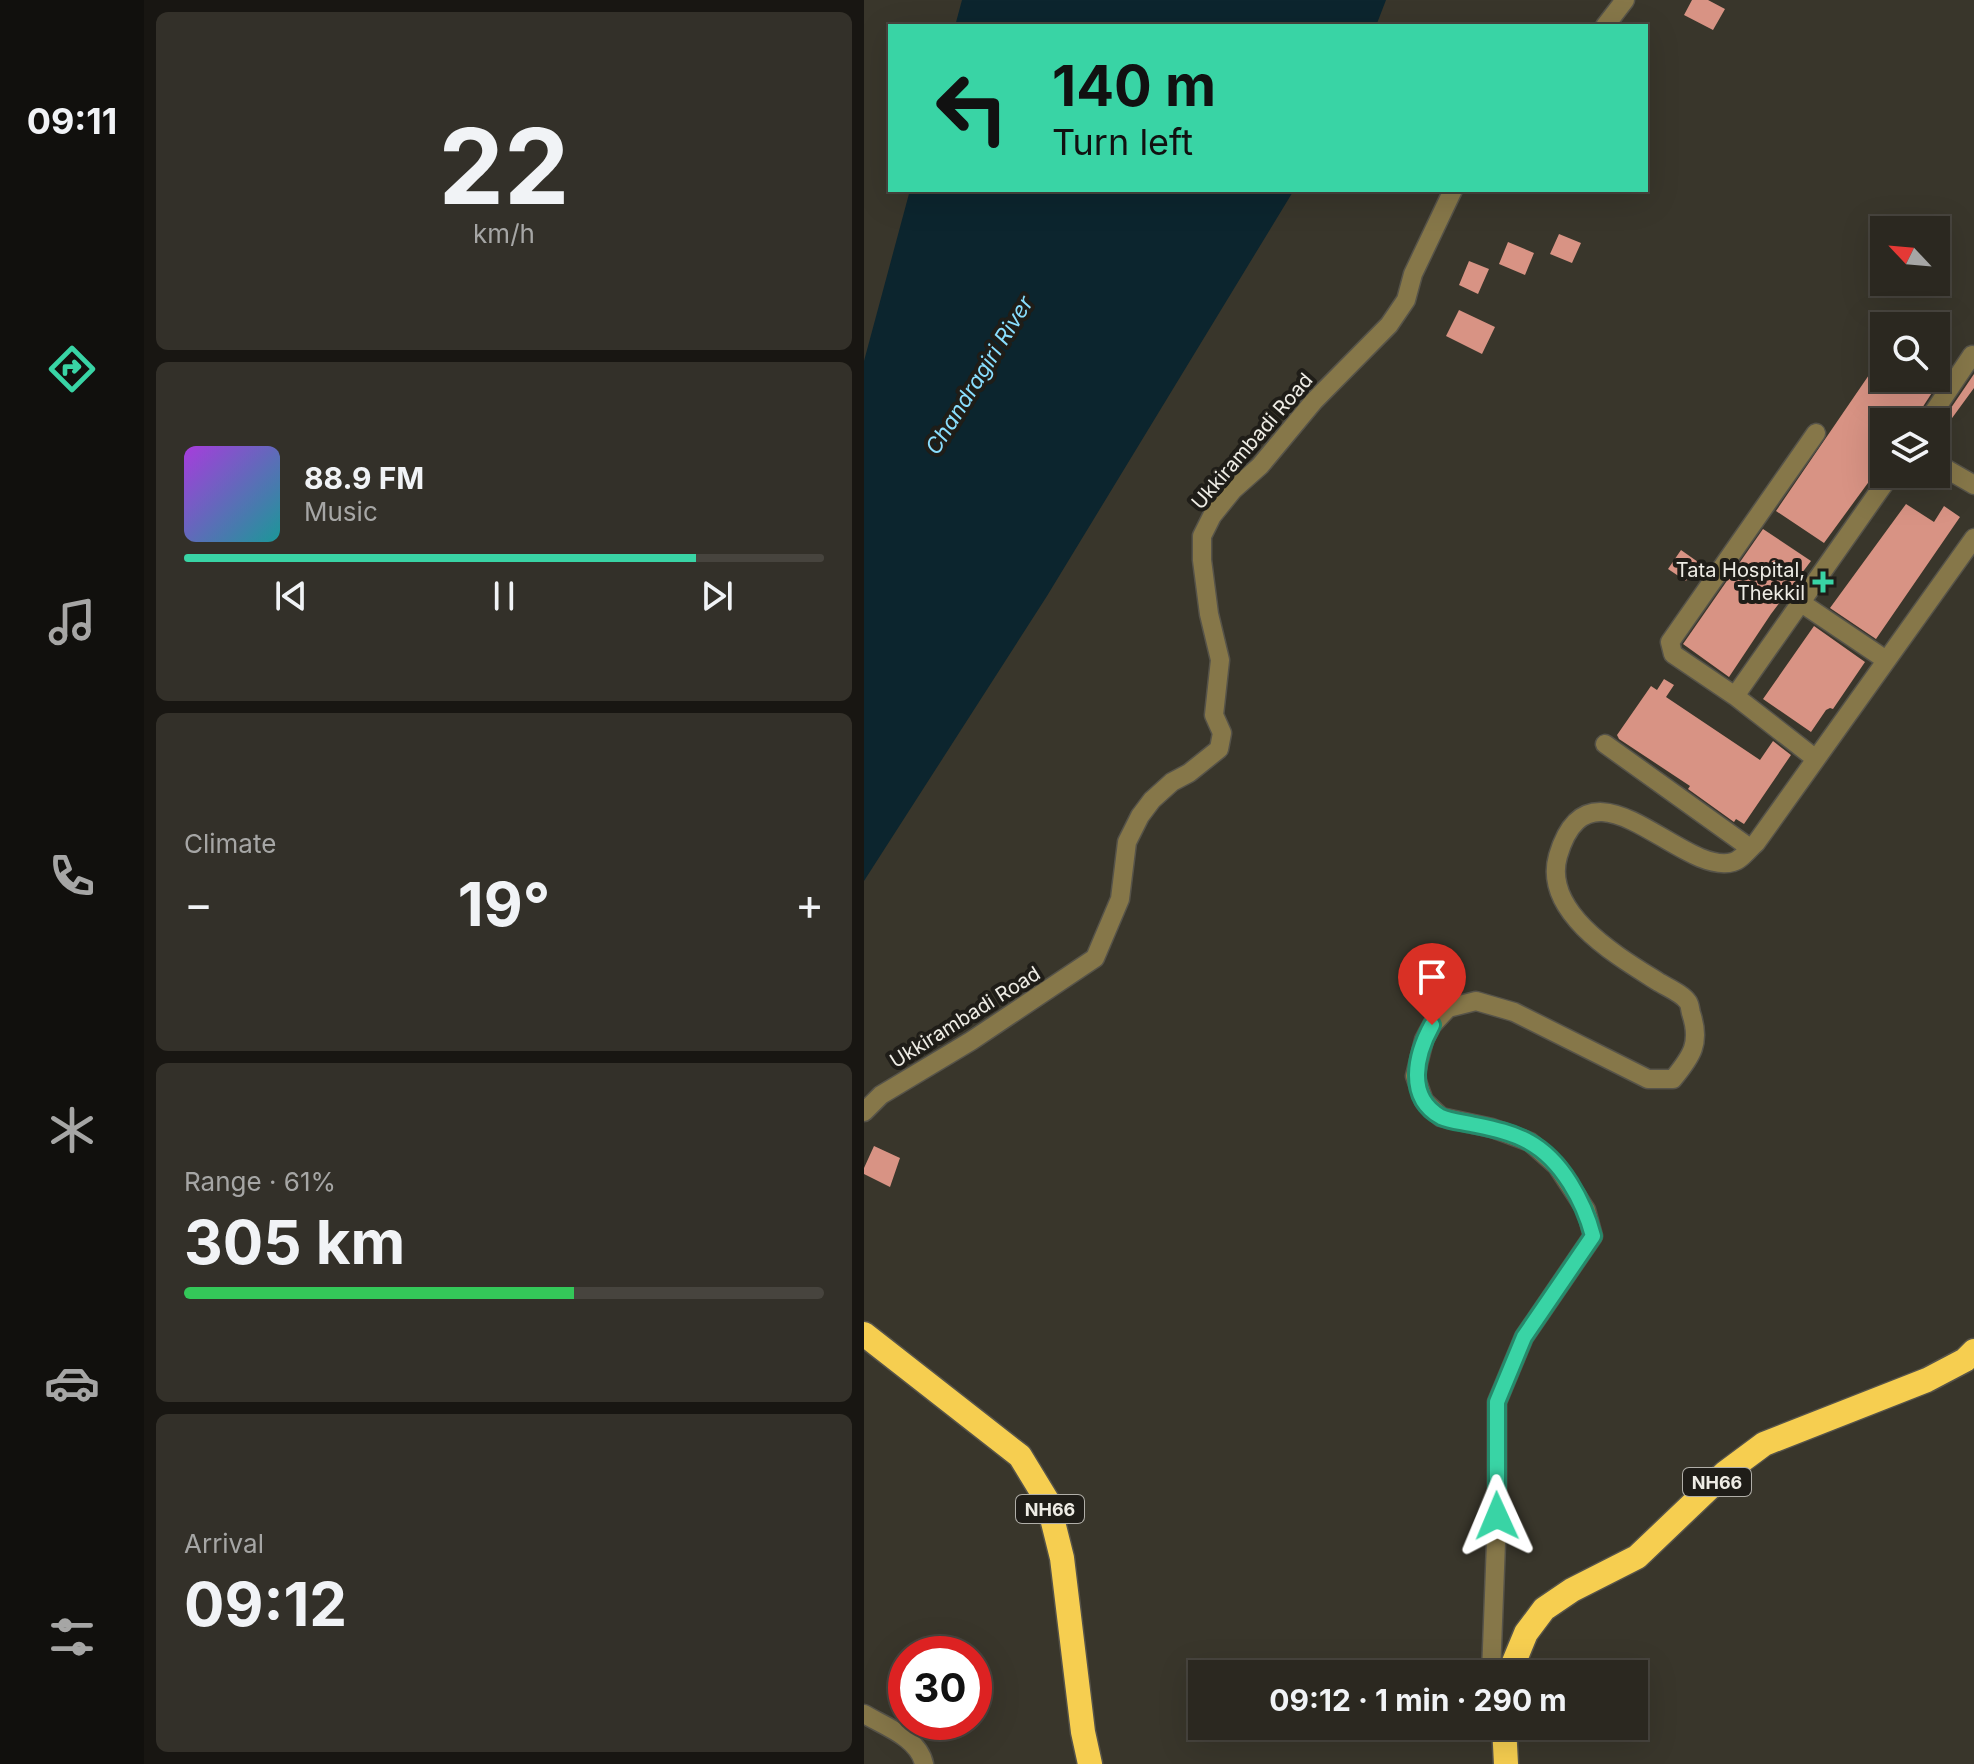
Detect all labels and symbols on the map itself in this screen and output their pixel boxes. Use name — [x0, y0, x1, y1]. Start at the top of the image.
north arrow — [1870, 216, 1950, 296]
water label: Chandragiri River — [920, 290, 1039, 459]
street label: Ukkirambadi Road — [1186, 368, 1318, 514]
place label: Tata Hospital, Thekkil — [1676, 558, 1805, 605]
marker: Tata Hospital, Thekkil — [1812, 571, 1834, 593]
pin — [1398, 943, 1466, 1025]
street label: Ukkirambadi Road — [885, 961, 1045, 1073]
road number: NH66 — [1683, 1468, 1751, 1496]
position arrow — [1455, 1474, 1539, 1558]
road number: NH66 — [1016, 1495, 1084, 1523]
speed limit sign: 30 — [888, 1636, 992, 1740]

